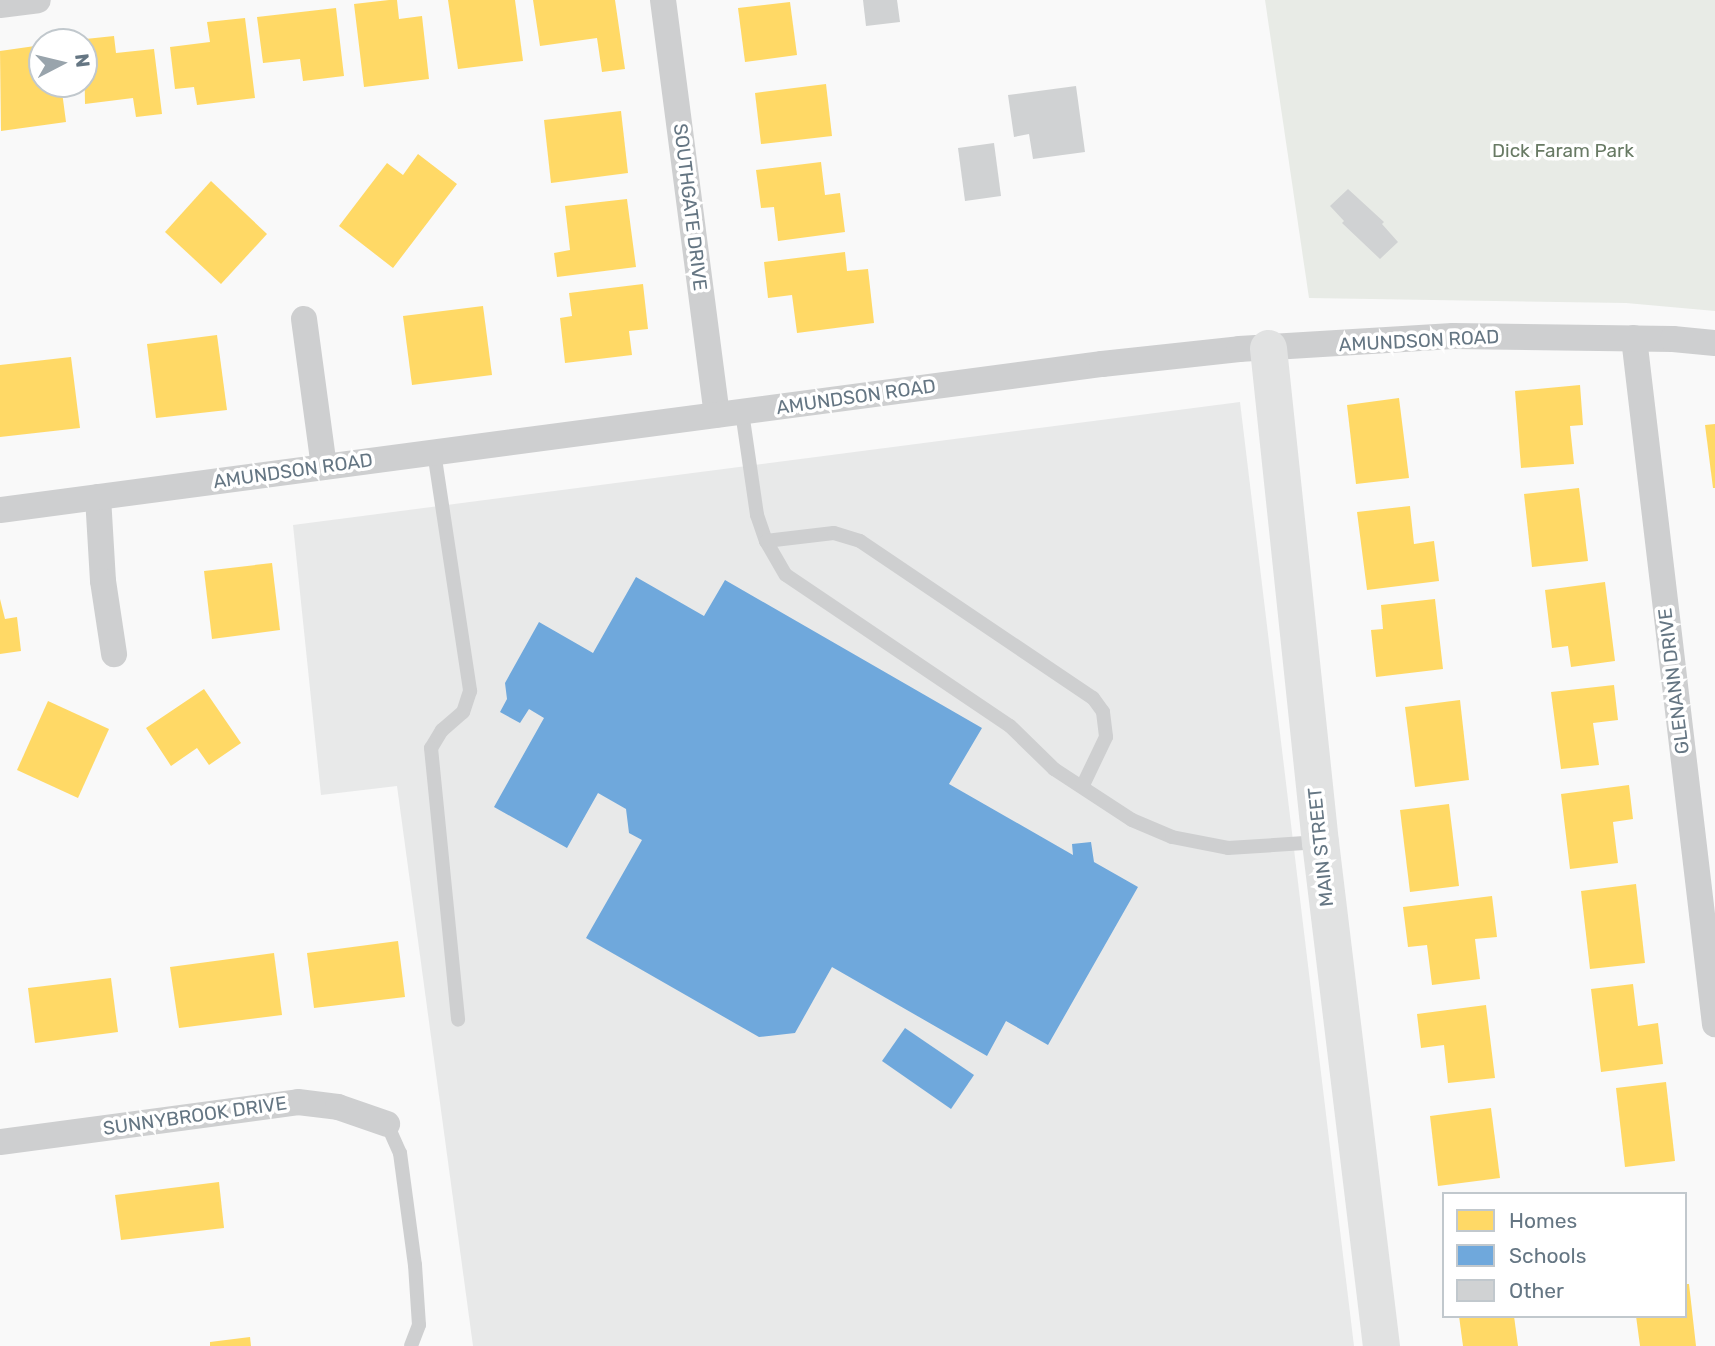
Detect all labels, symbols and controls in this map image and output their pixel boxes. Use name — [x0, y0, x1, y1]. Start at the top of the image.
north arrow — [28, 28, 98, 98]
text: N — [70, 52, 95, 69]
street label: SOUTHGATE DRIVE — [668, 122, 712, 292]
park label: Dick Faram Park — [1492, 140, 1634, 162]
street label: AMUNDSON ROAD — [1338, 325, 1500, 357]
street label: AMUNDSON ROAD — [775, 375, 937, 419]
street label: AMUNDSON ROAD — [212, 449, 374, 493]
street label: GLENANN DRIVE — [1654, 607, 1694, 755]
street label: MAIN STREET — [1303, 786, 1339, 908]
street label: SUNNYBROOK DRIVE — [102, 1092, 288, 1140]
legend — [1442, 1192, 1687, 1318]
text: Homes — [1509, 1208, 1577, 1233]
text: Schools — [1509, 1243, 1586, 1268]
text: Other — [1509, 1278, 1564, 1303]

